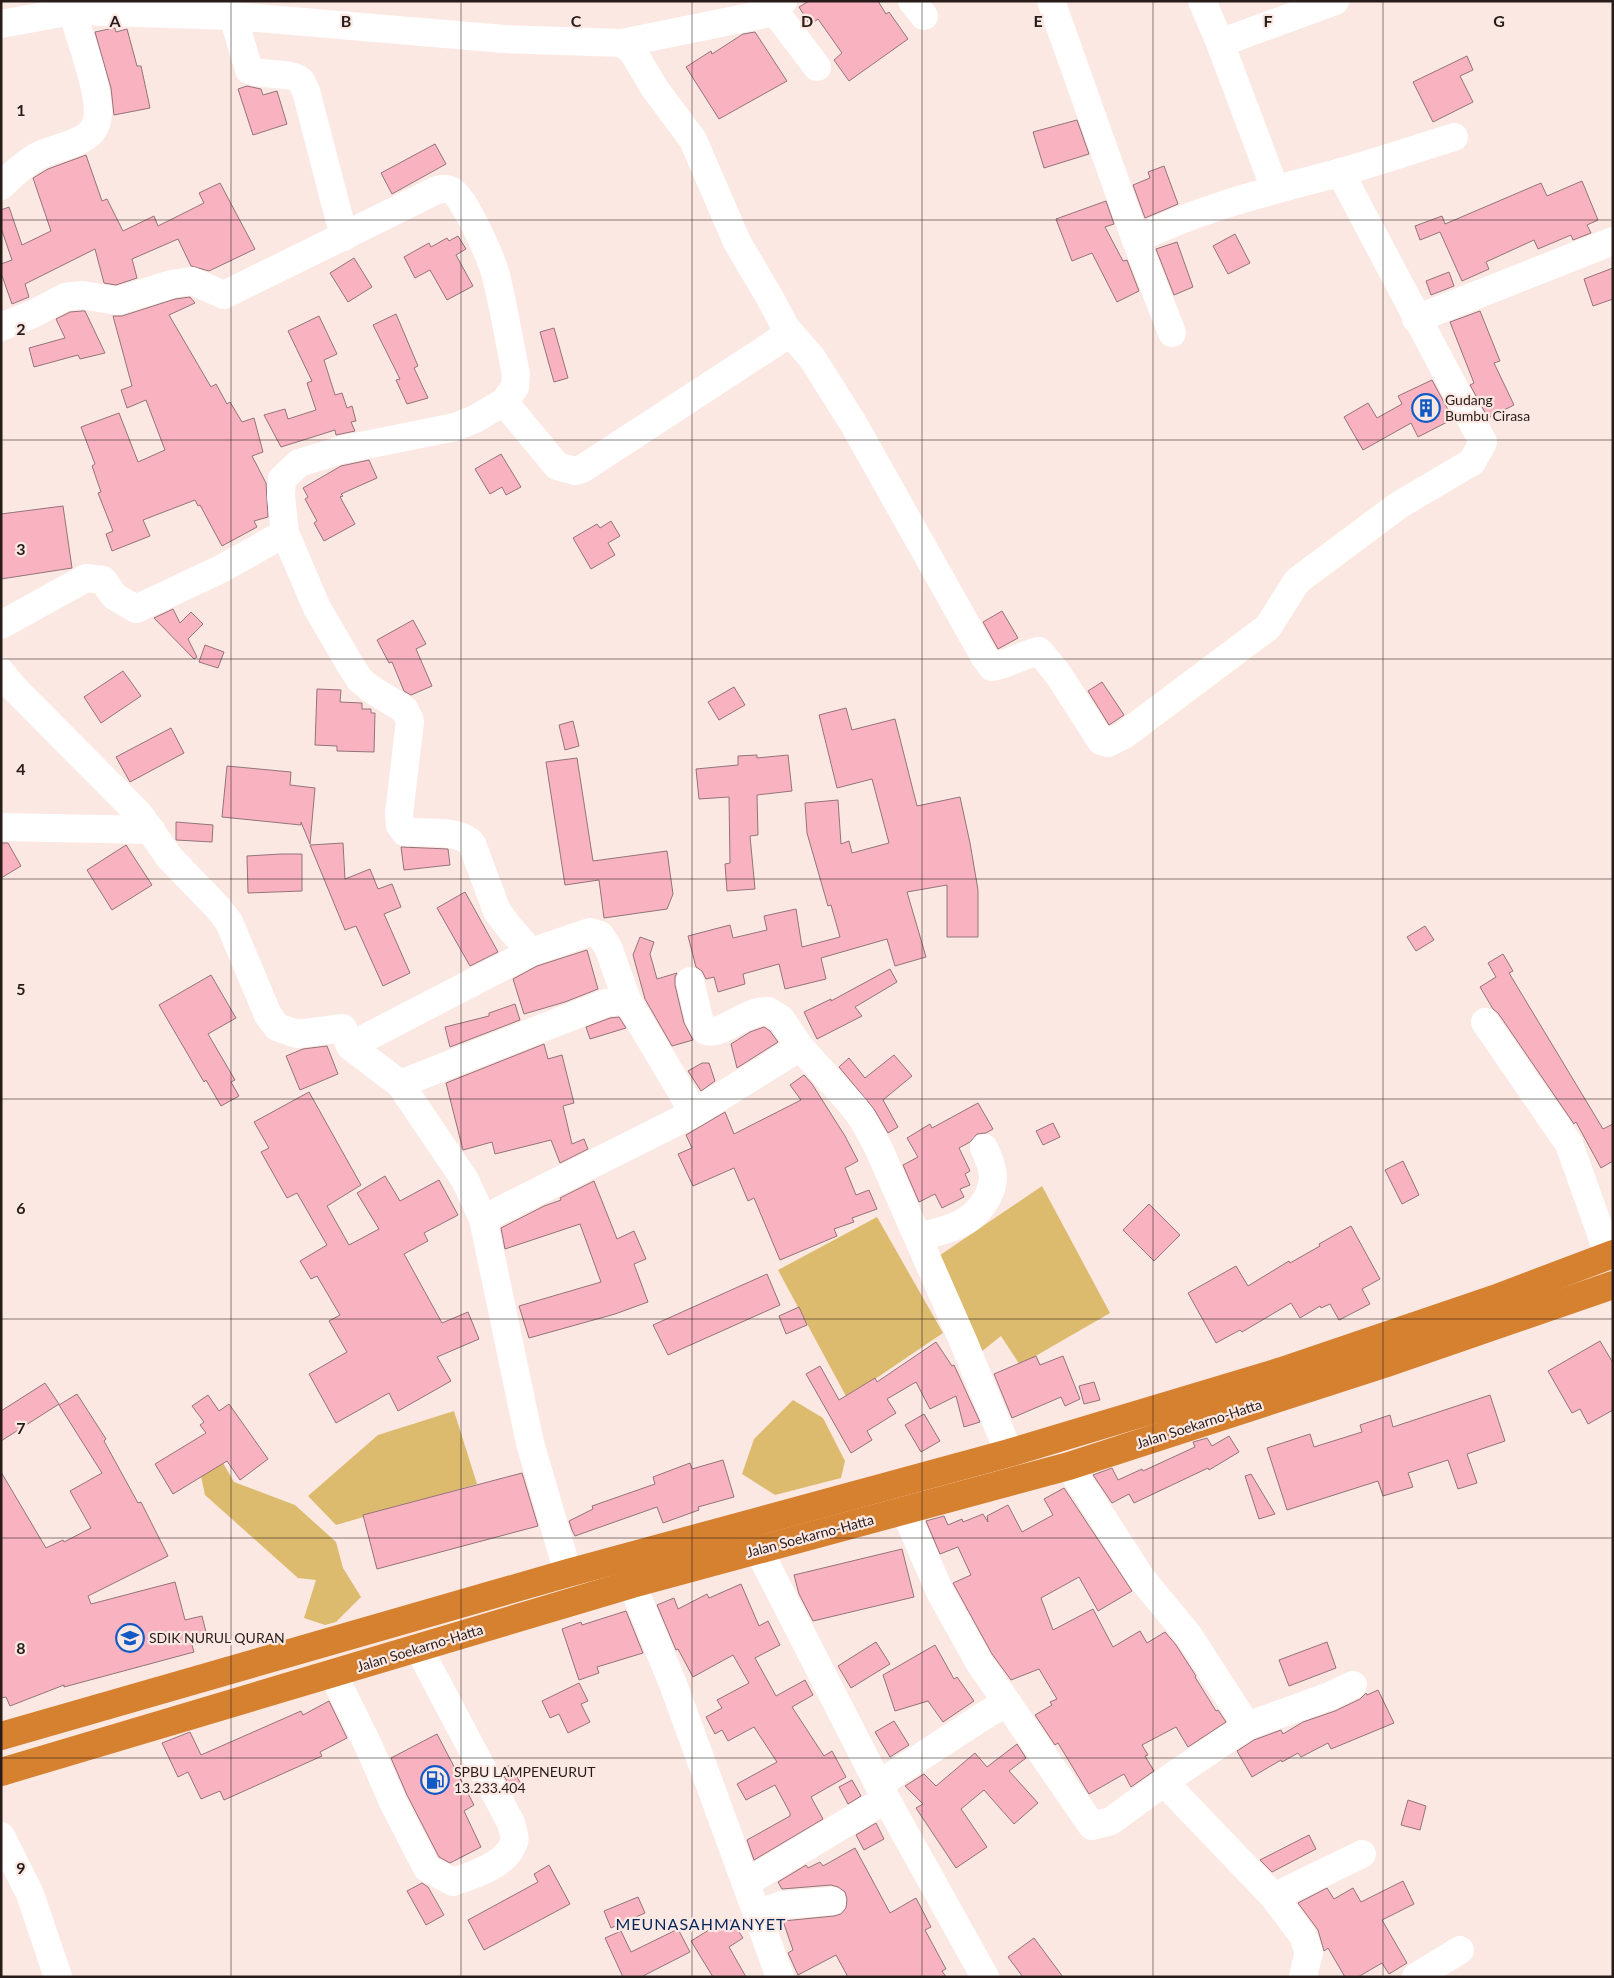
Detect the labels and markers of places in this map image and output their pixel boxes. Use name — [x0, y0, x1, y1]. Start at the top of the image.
place label: Gudang Bumbu Cirasa — [1445, 391, 1530, 424]
building icon: Gudang Bumbu Cirasa — [1411, 393, 1441, 423]
school or university icon: SDIK NURUL QURAN — [115, 1623, 145, 1653]
place label: SDIK NURUL QURAN — [149, 1629, 285, 1646]
place label: SPBU LAMPENEURUT 13.233.404 — [454, 1763, 596, 1796]
fuel station icon: SPBU LAMPENEURUT 13.233.404 — [420, 1765, 450, 1795]

